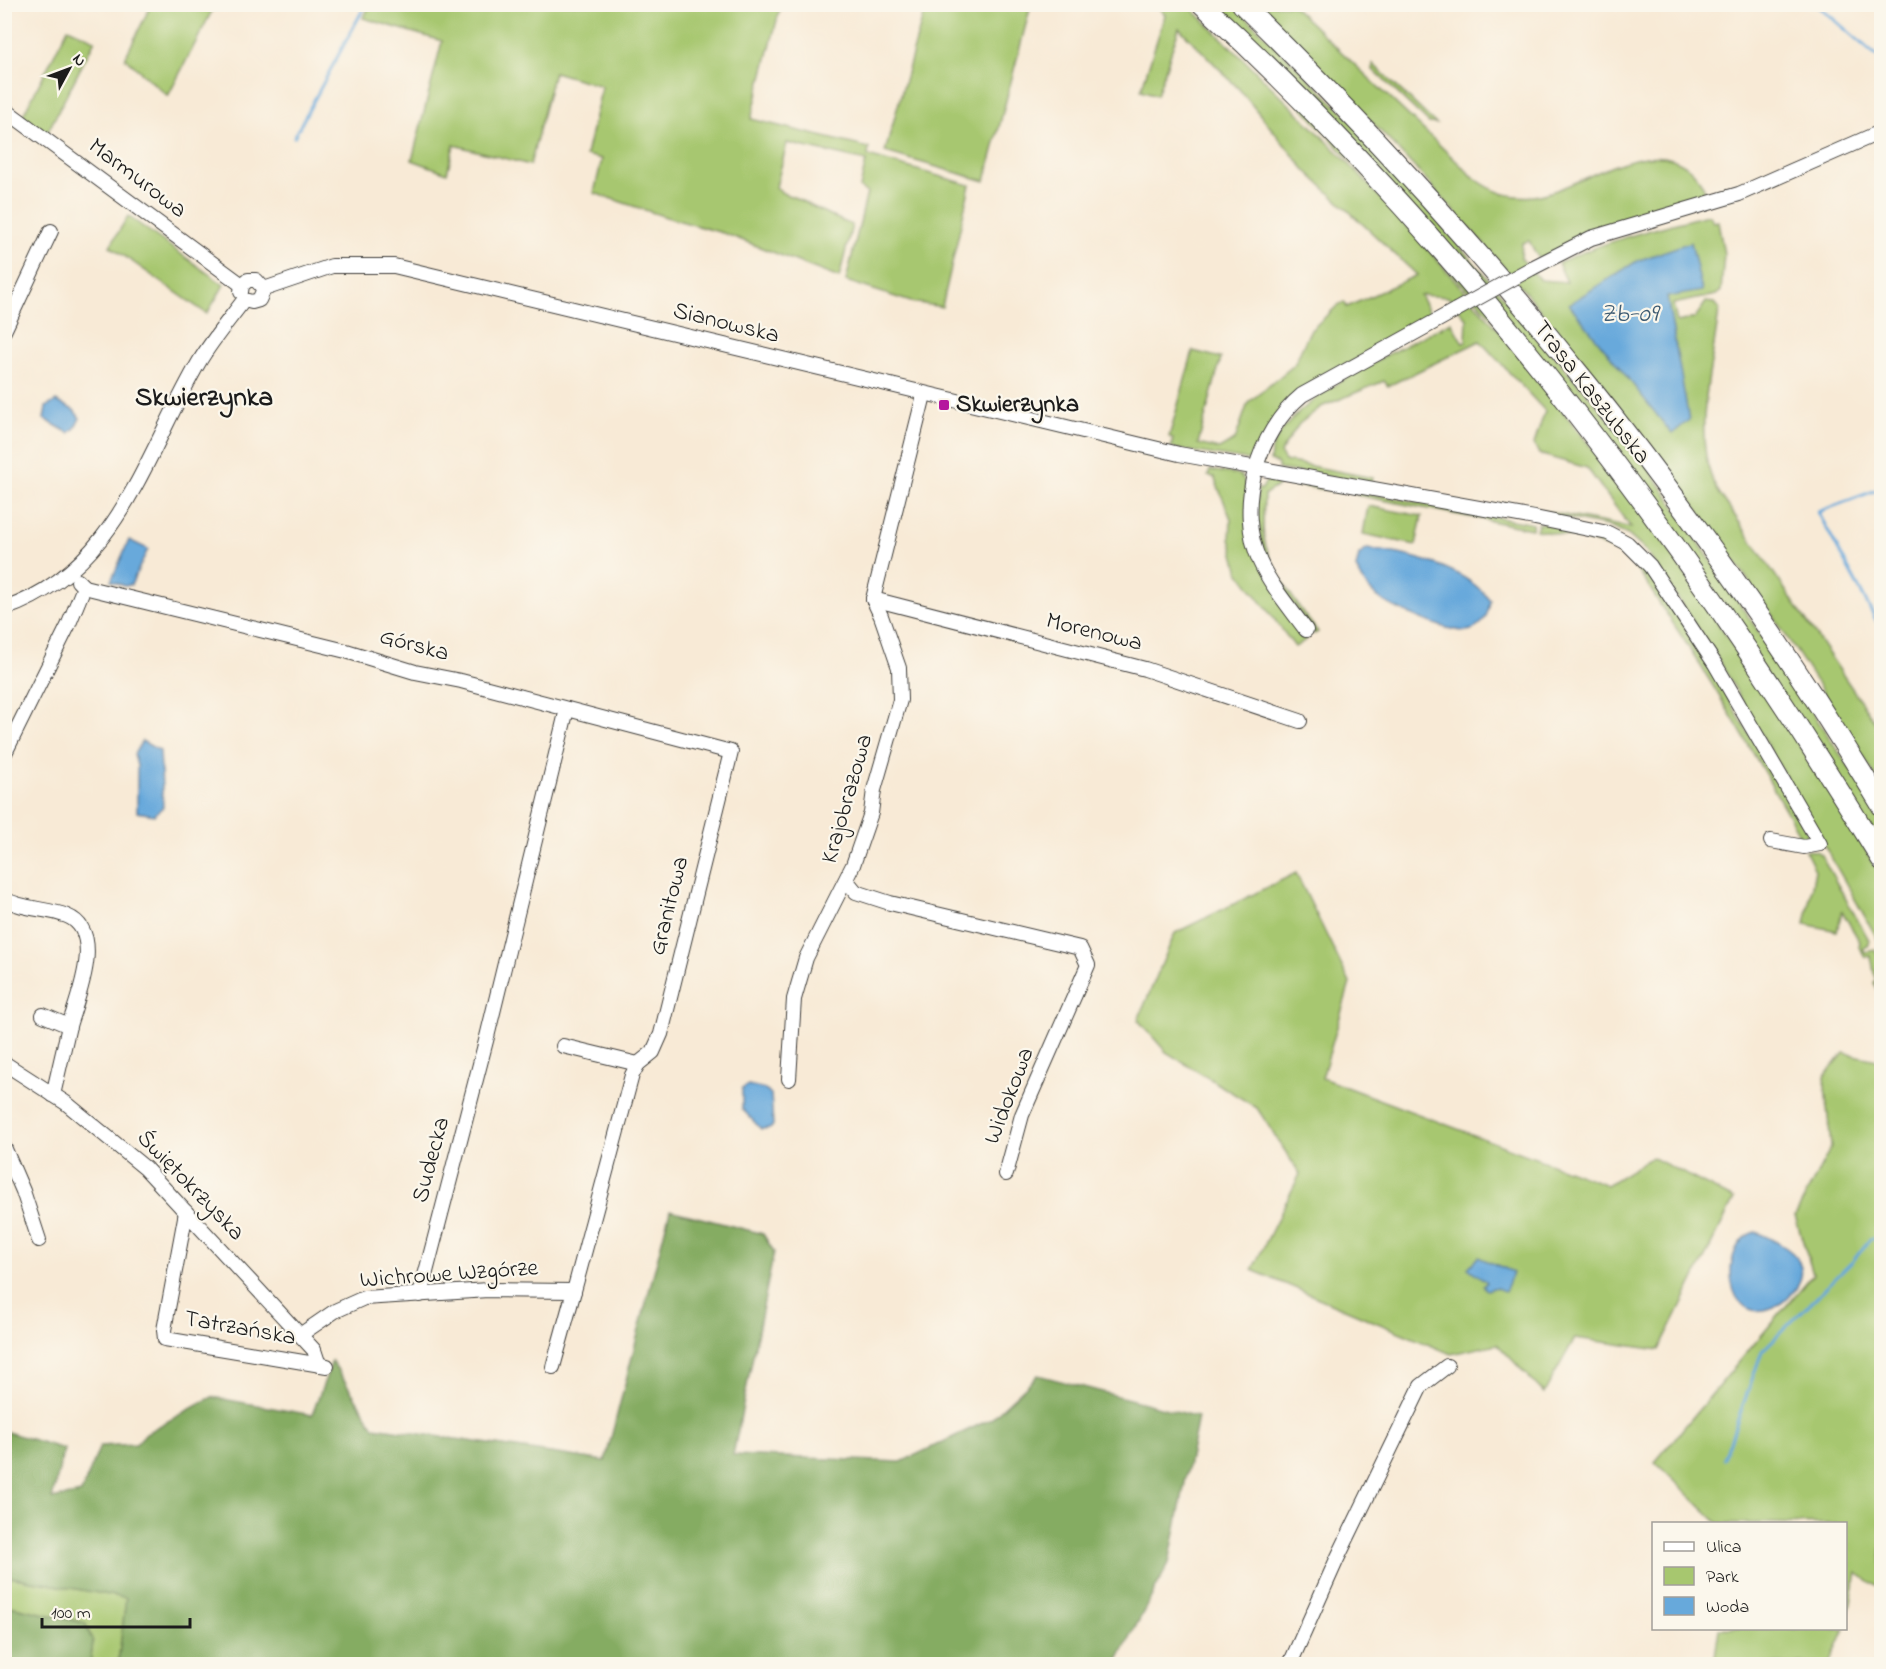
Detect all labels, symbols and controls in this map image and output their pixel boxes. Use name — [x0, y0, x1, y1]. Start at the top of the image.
north arrow — [39, 39, 99, 99]
text: N — [66, 49, 92, 73]
street label: Marmurowa — [80, 130, 194, 228]
street label: Sianowska — [669, 294, 783, 354]
water label: Zb-09 — [1600, 296, 1661, 334]
street label: Trasa Kaszubska — [1524, 314, 1658, 472]
district label: Skwierzynka — [135, 379, 273, 418]
place label: Skwierzynka — [956, 388, 1079, 424]
marker: Skwierzynka — [937, 398, 951, 412]
street label: Morenowa — [1042, 604, 1146, 662]
street label: Górska — [375, 620, 453, 672]
street label: Krajobrazowa — [813, 730, 883, 868]
street label: Granitowa — [641, 853, 699, 959]
street label: Widokowa — [976, 1043, 1044, 1149]
street label: Sudecka — [404, 1113, 460, 1207]
street label: Świętokrzyska — [127, 1122, 252, 1250]
street label: Wichrowe Wzgórze — [359, 1251, 540, 1299]
street label: Tatrzańska — [181, 1302, 299, 1356]
legend — [1652, 1522, 1847, 1630]
text: Ulica — [1706, 1535, 1741, 1561]
text: Park — [1706, 1565, 1739, 1591]
scale bar — [42, 1591, 190, 1629]
text: Woda — [1706, 1595, 1749, 1621]
text: 100 m — [51, 1601, 91, 1627]

